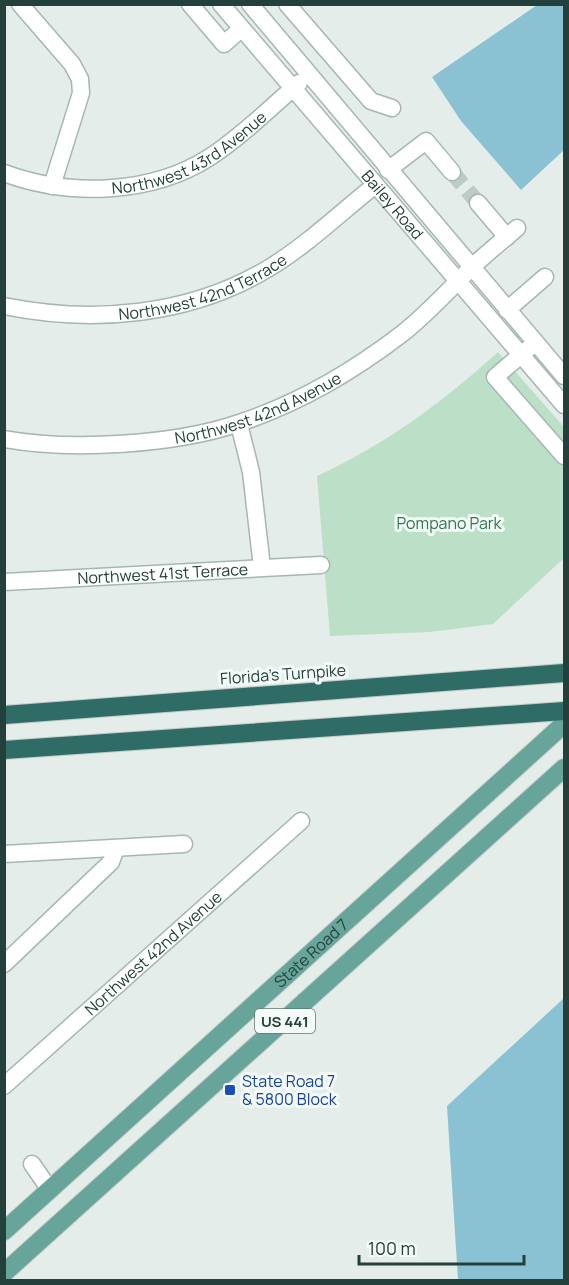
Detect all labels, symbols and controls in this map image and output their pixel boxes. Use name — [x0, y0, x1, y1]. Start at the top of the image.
street label: Northwest 43rd Avenue — [111, 106, 271, 199]
street label: Bailey Road — [357, 165, 429, 244]
street label: Northwest 42nd Terrace — [118, 249, 291, 325]
street label: Northwest 42nd Avenue — [173, 367, 345, 449]
park label: Pompano Park — [397, 512, 503, 534]
street label: Northwest 41st Terrace — [77, 558, 249, 589]
street label: Florida's Turnpike — [219, 659, 347, 689]
street label: Northwest 42nd Avenue — [80, 886, 227, 1020]
street label: State Road 7 — [269, 914, 353, 993]
road number: US 441 — [255, 1009, 315, 1033]
place label: State Road 7 & 5800 Block — [242, 1070, 338, 1110]
marker: State Road 7 & 5800 Block — [223, 1083, 237, 1097]
scale bar — [359, 1228, 524, 1266]
text: 100 m — [368, 1236, 416, 1260]

